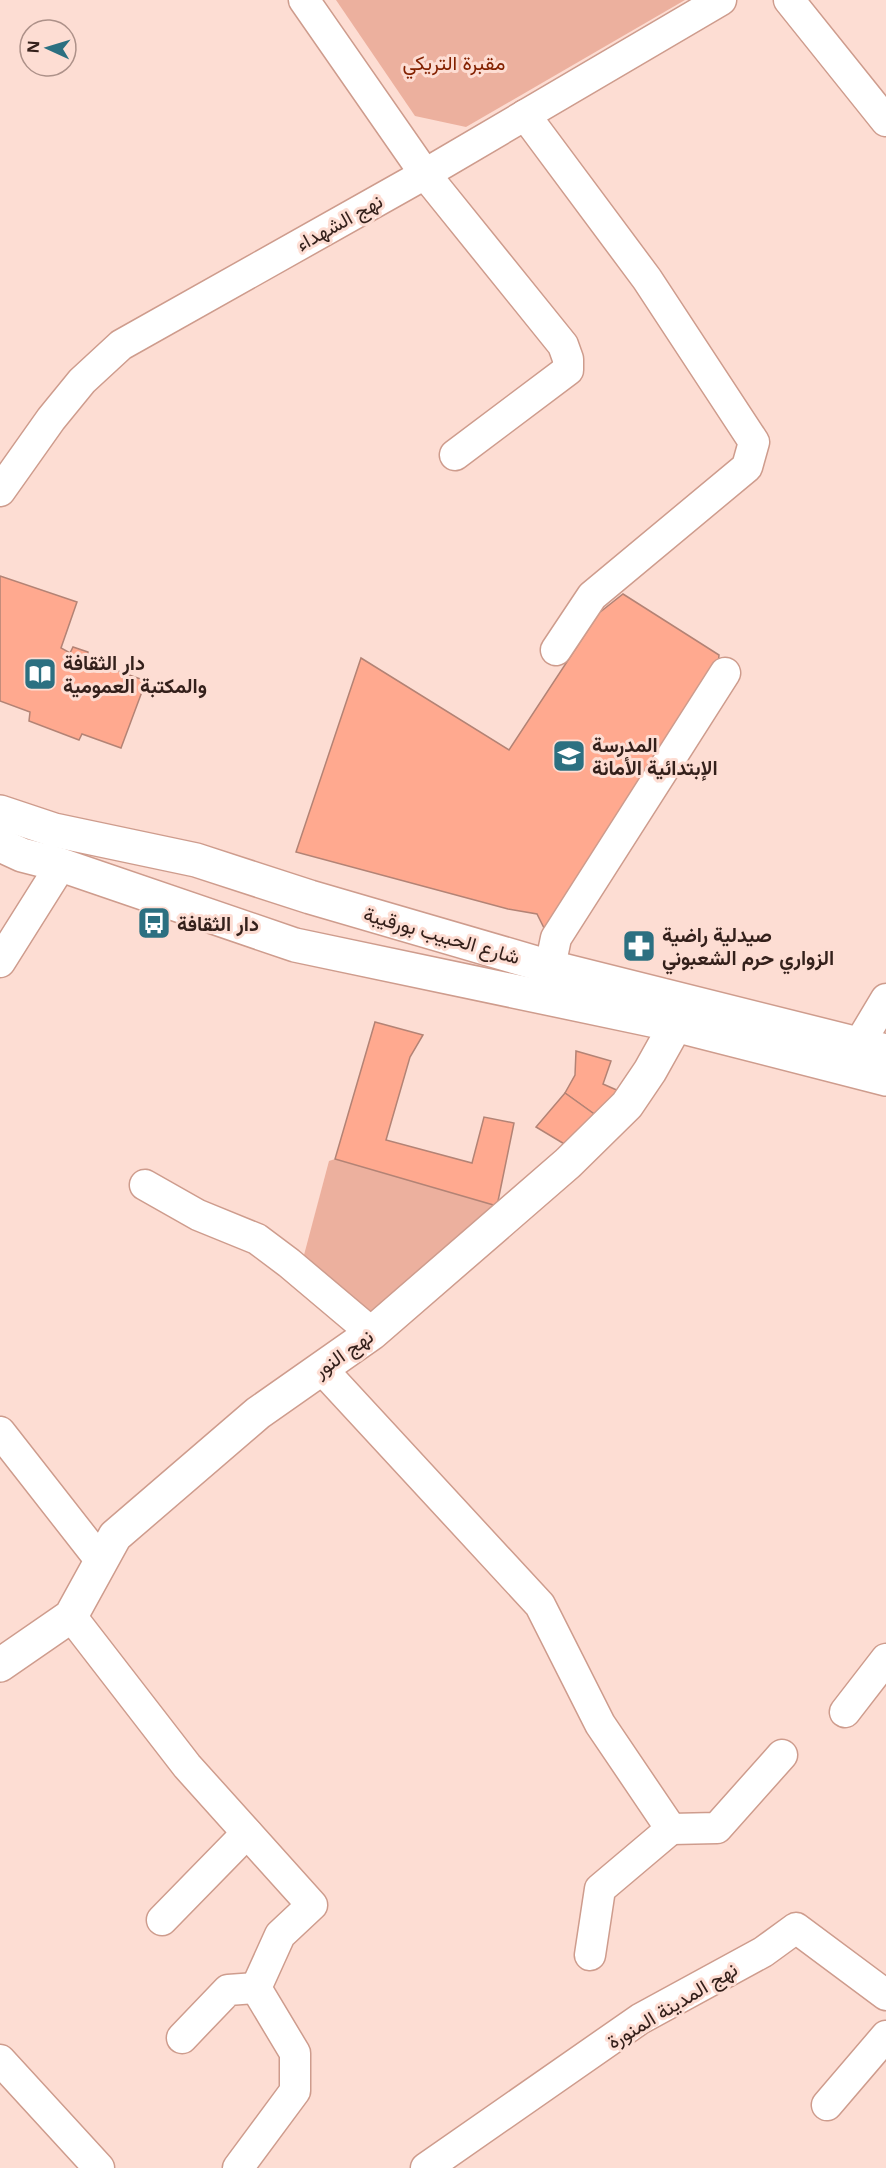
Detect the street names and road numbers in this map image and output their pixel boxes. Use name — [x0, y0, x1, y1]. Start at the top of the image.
street label: نهج الشهداء — [291, 187, 388, 258]
street label: شارع الحبيب بورقيبة — [360, 900, 523, 971]
street label: نهج النور — [307, 1323, 379, 1385]
street label: نهج المدينة المنورة — [602, 1955, 743, 2055]

